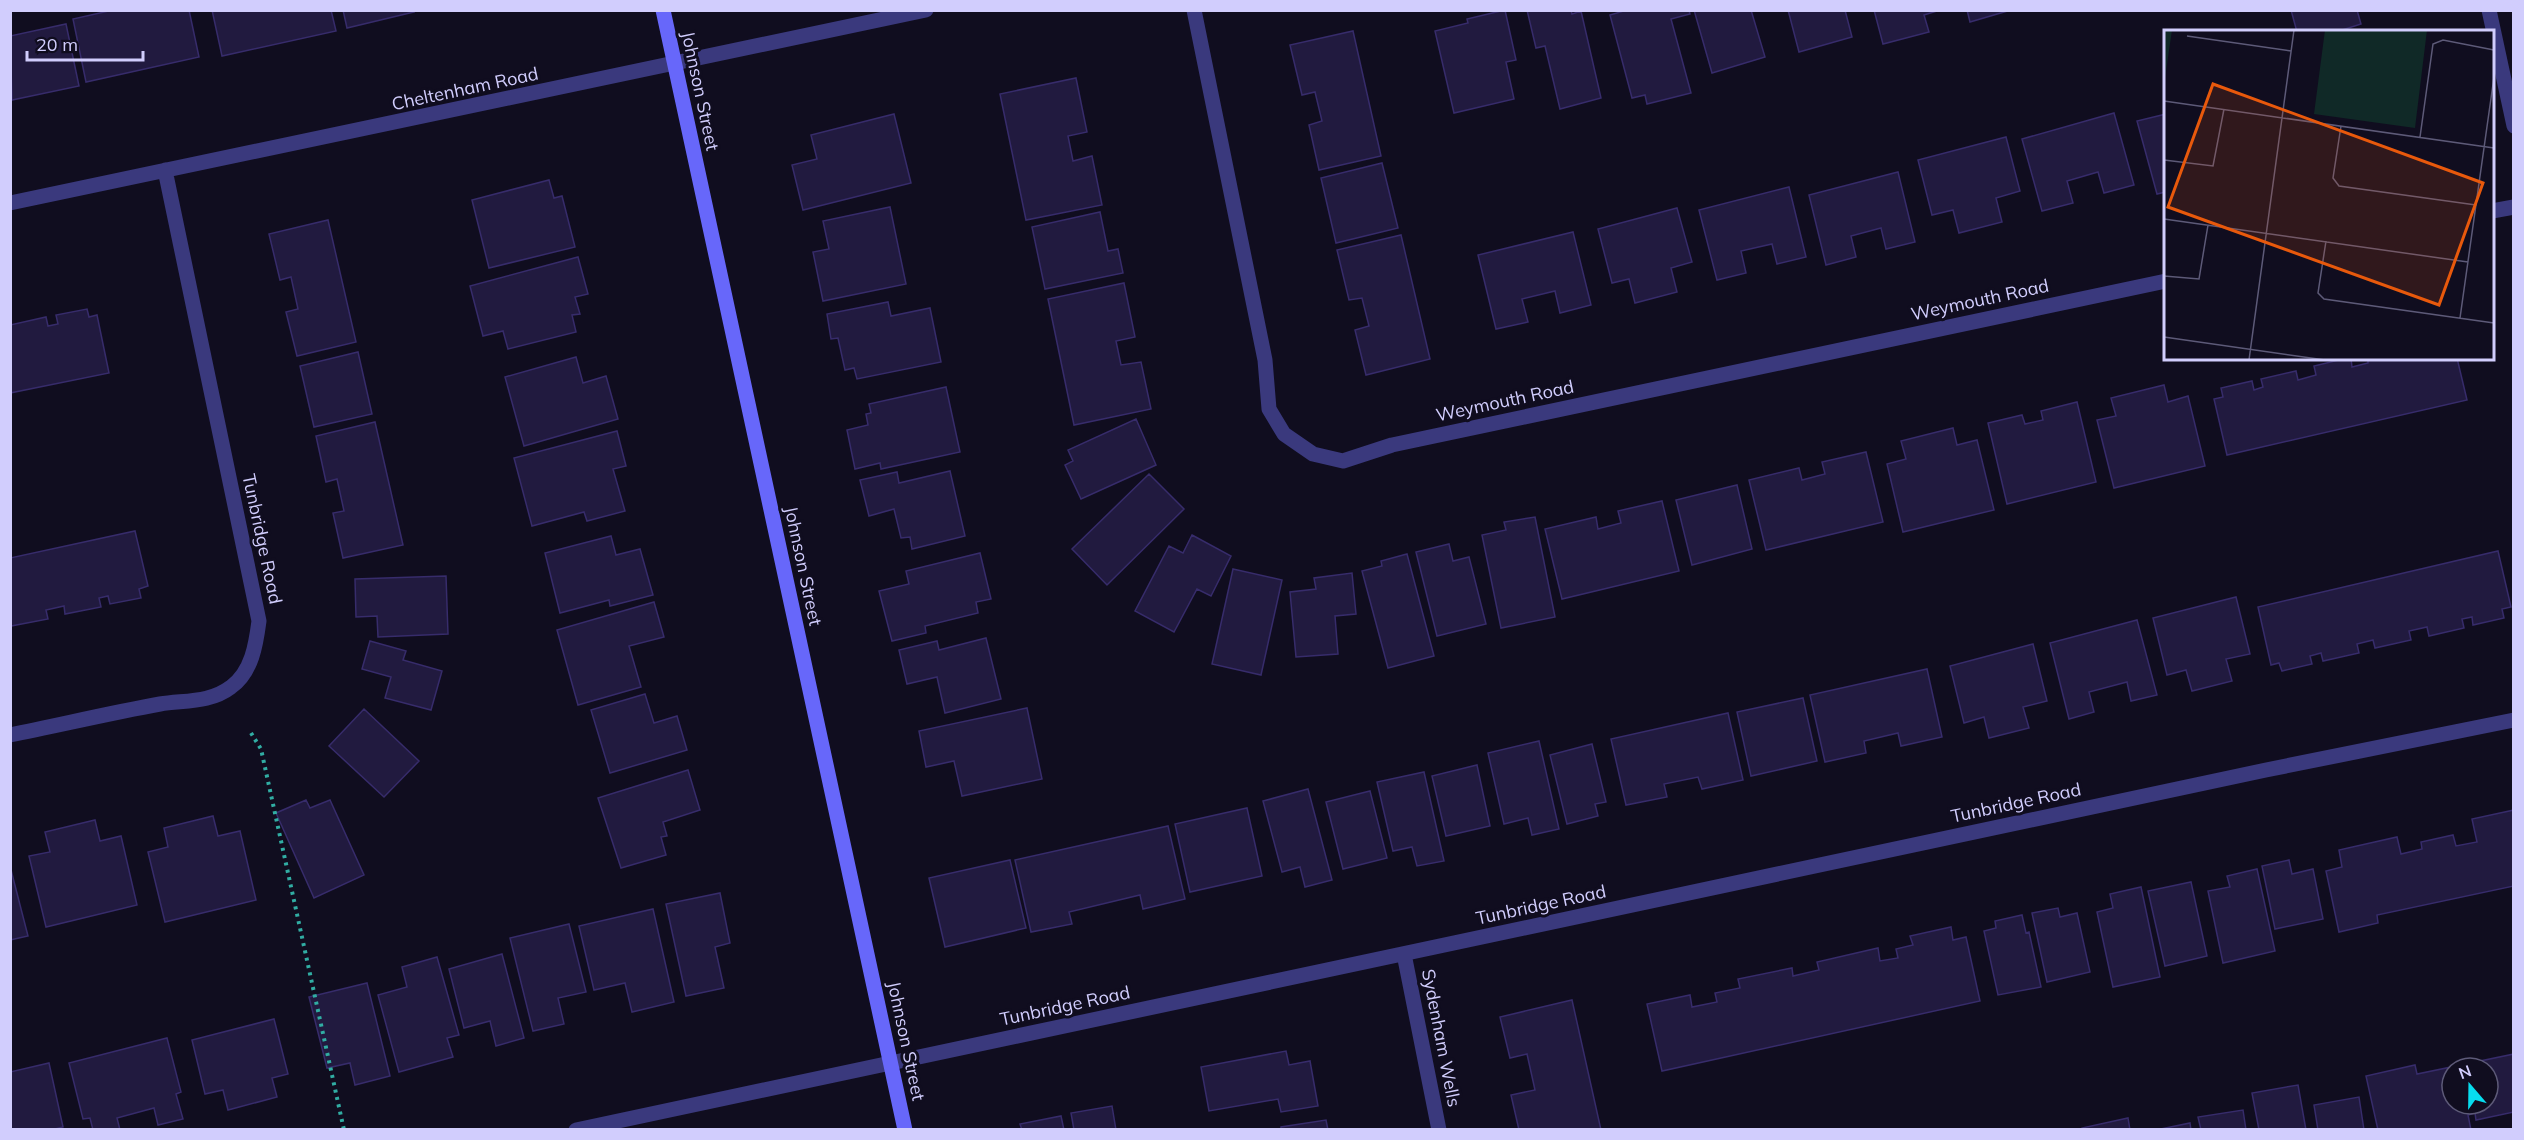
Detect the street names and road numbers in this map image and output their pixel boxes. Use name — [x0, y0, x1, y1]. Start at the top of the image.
street label: Johnson Street — [677, 29, 724, 153]
street label: Cheltenham Road — [389, 62, 540, 115]
street label: Weymouth Road — [1909, 274, 2051, 325]
street label: Weymouth Road — [1434, 375, 1576, 426]
street label: Tunbridge Road — [237, 472, 288, 606]
street label: Johnson Street — [780, 504, 827, 628]
street label: Tunbridge Road — [1949, 777, 2083, 828]
street label: Tunbridge Road — [1474, 879, 1608, 930]
street label: Sydenham Wells — [1417, 967, 1466, 1109]
street label: Johnson Street — [883, 979, 930, 1103]
street label: Tunbridge Road — [998, 980, 1132, 1031]

